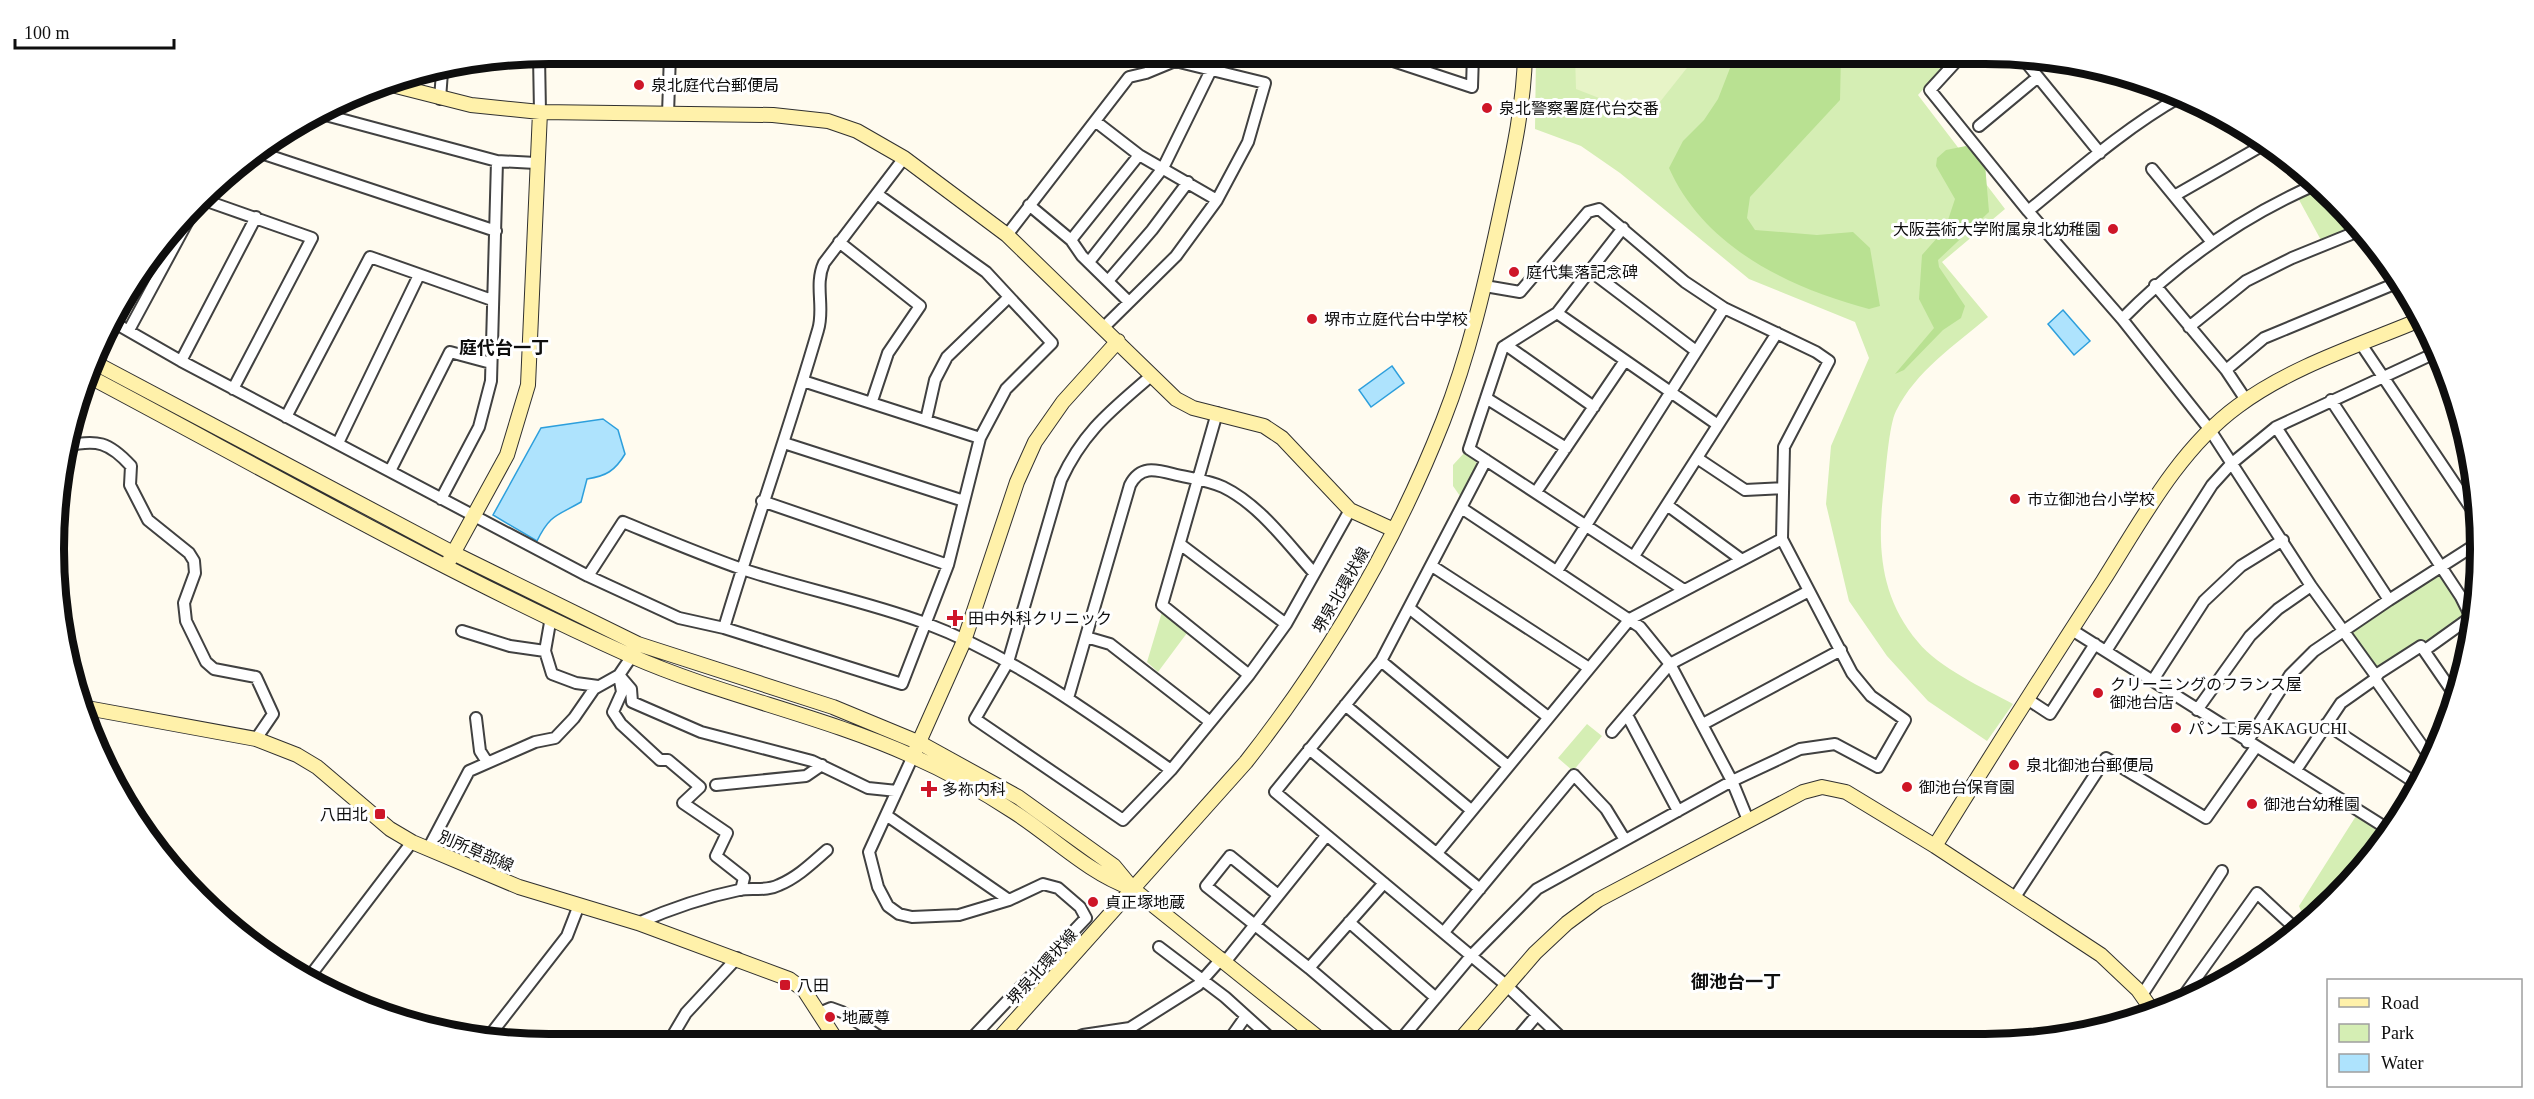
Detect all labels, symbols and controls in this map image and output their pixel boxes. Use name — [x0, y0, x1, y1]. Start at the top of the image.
scale bar — [15, 12, 174, 50]
text: 100 m — [24, 23, 70, 43]
place label: 泉北庭代台郵便局 — [651, 77, 779, 94]
marker: 泉北庭代台郵便局 — [632, 78, 646, 92]
place label: 泉北警察署庭代台交番 — [1499, 100, 1659, 117]
marker: 泉北警察署庭代台交番 — [1480, 101, 1494, 115]
place label: 大阪芸術大学附属泉北幼稚園 — [1893, 221, 2101, 238]
marker: 大阪芸術大学附属泉北幼稚園 — [2106, 222, 2120, 236]
place label: 庭代集落記念碑 — [1526, 264, 1638, 281]
marker: 庭代集落記念碑 — [1507, 265, 1521, 279]
place label: 堺市立庭代台中学校 — [1324, 311, 1468, 328]
marker: 堺市立庭代台中学校 — [1305, 312, 1319, 326]
district label: 庭代台一丁 — [459, 338, 549, 358]
place label: 市立御池台小学校 — [2027, 491, 2155, 508]
marker: 市立御池台小学校 — [2008, 492, 2022, 506]
street label: 堺泉北環状線 — [1310, 544, 1372, 636]
marker: 田中外科クリニック — [946, 609, 964, 627]
place label: 田中外科クリニック — [968, 610, 1112, 627]
place label: クリーニングのフランス屋 御池台店 — [2110, 676, 2302, 711]
marker: クリーニングのフランス屋 御池台店 — [2091, 686, 2105, 700]
place label: パン工房SAKAGUCHI — [2188, 720, 2347, 737]
marker: パン工房SAKAGUCHI — [2169, 721, 2183, 735]
place label: 泉北御池台郵便局 — [2026, 757, 2154, 774]
marker: 泉北御池台郵便局 — [2007, 758, 2021, 772]
place label: 御池台保育園 — [1919, 779, 2015, 796]
marker: 多祢内科 — [920, 780, 938, 798]
marker: 御池台保育園 — [1900, 780, 1914, 794]
place label: 多祢内科 — [942, 781, 1006, 798]
place label: 御池台幼稚園 — [2264, 796, 2360, 813]
marker: 御池台幼稚園 — [2245, 797, 2259, 811]
place label: 八田北 — [320, 806, 368, 823]
marker: 八田北 — [373, 807, 387, 821]
street label: 別所草部線 — [436, 828, 516, 874]
place label: 貞正塚地蔵 — [1105, 894, 1185, 911]
marker: 貞正塚地蔵 — [1086, 895, 1100, 909]
street label: 堺泉北環状線 — [1004, 926, 1080, 1008]
district label: 御池台一丁 — [1690, 972, 1781, 992]
place label: 八田 — [797, 977, 829, 994]
marker: 八田 — [778, 978, 792, 992]
legend — [2327, 979, 2522, 1087]
text: Road — [2381, 993, 2419, 1013]
place label: 地蔵尊 — [842, 1009, 890, 1026]
marker: 地蔵尊 — [823, 1010, 837, 1024]
text: Park — [2381, 1023, 2414, 1043]
text: Water — [2381, 1053, 2424, 1073]

